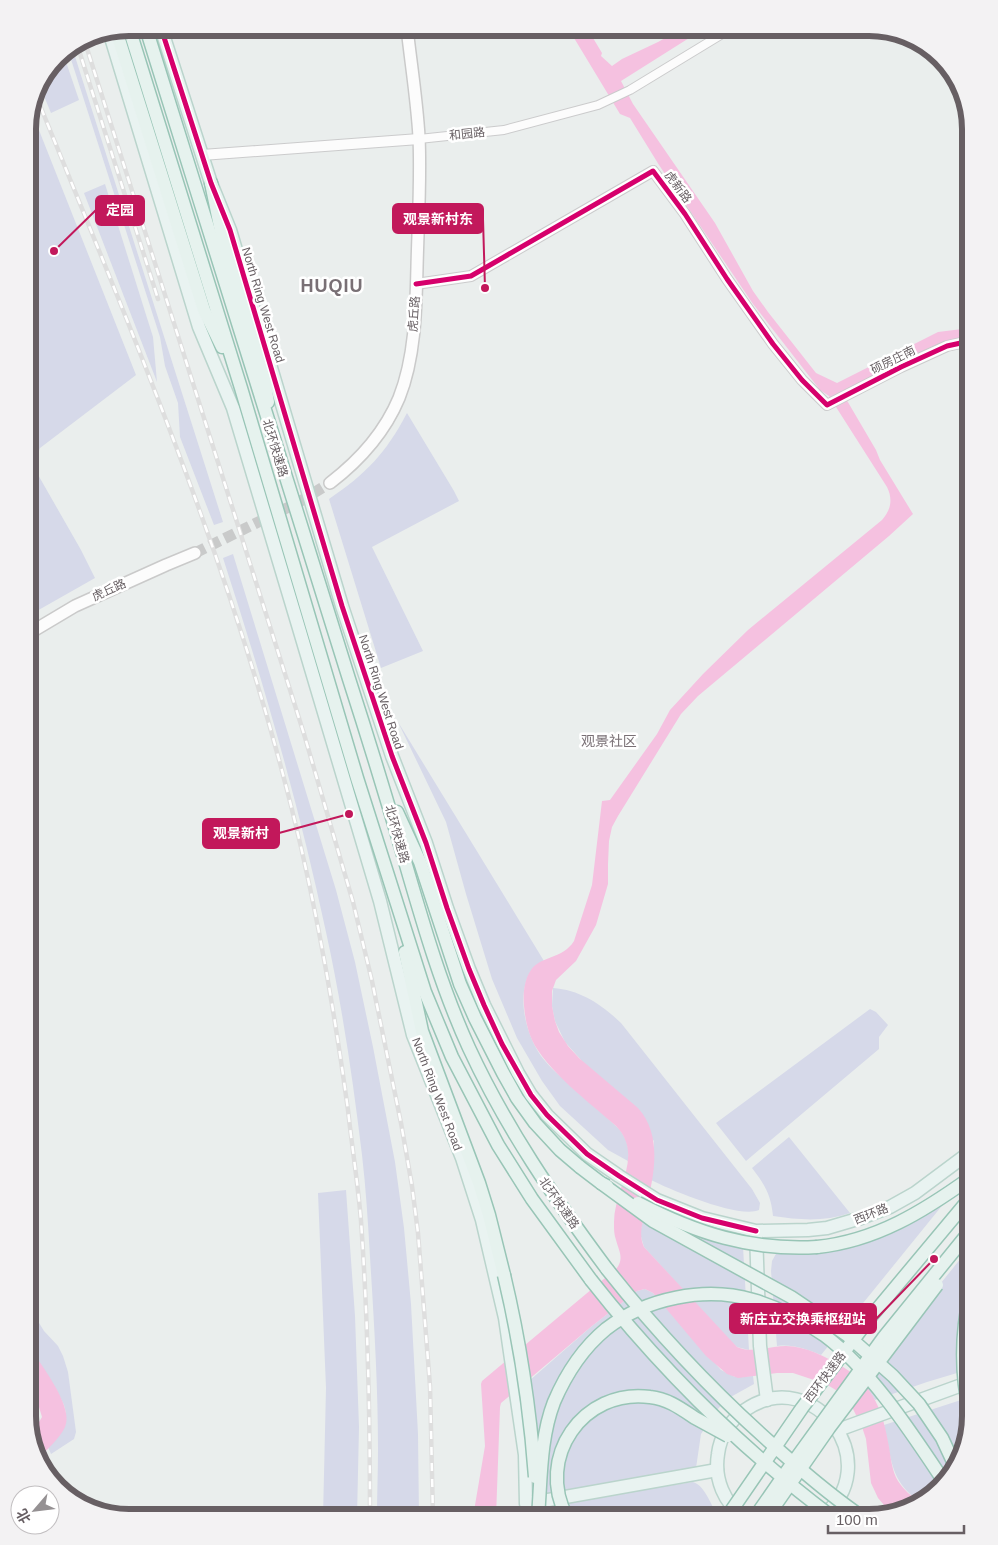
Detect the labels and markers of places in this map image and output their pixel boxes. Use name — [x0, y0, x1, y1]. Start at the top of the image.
callout: 定园 — [96, 196, 144, 225]
callout: 观景新村东 — [393, 204, 483, 233]
callout: 观景新村 — [203, 819, 279, 848]
callout: 新庄立交换乘枢纽站 — [730, 1304, 876, 1333]

